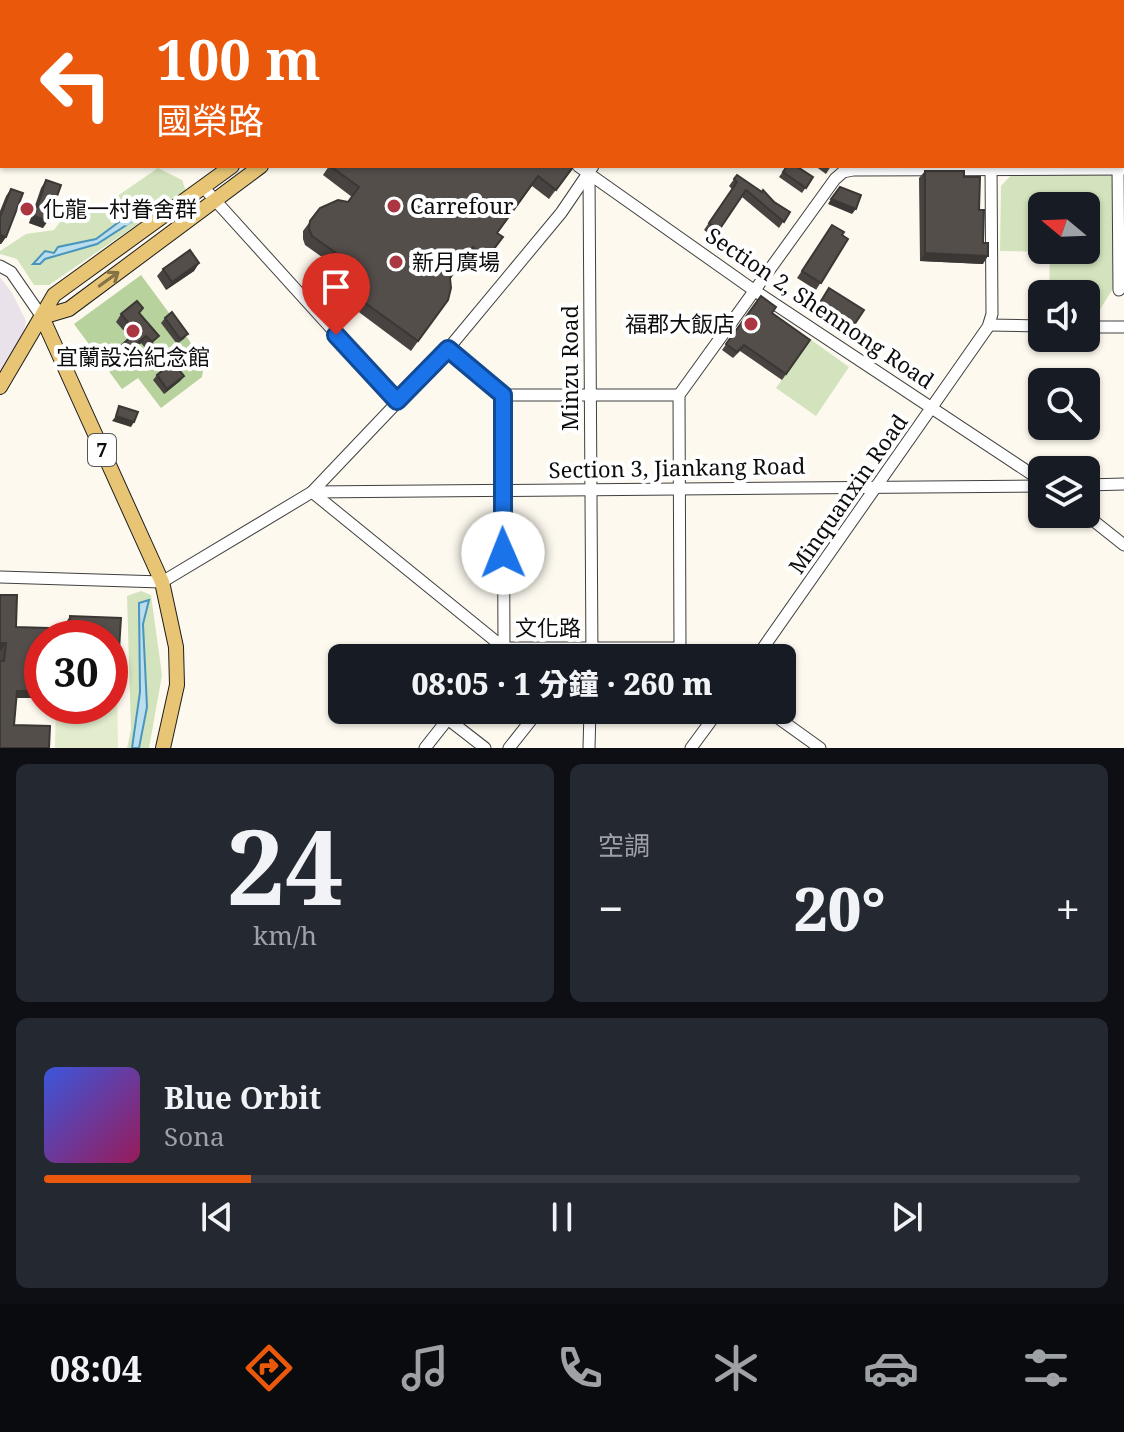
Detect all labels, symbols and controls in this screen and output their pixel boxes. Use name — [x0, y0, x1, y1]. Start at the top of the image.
text: 100 m — [156, 20, 321, 96]
icon: left — [24, 32, 128, 136]
text: 國榮路 — [156, 96, 264, 145]
place label: Carrefour — [410, 190, 514, 220]
north arrow — [1028, 192, 1100, 264]
map controls — [1028, 192, 1100, 528]
place label: 化龍一村眷舍群 — [43, 193, 197, 223]
marker: Carrefour — [385, 197, 403, 215]
marker: 化龍一村眷舍群 — [18, 200, 36, 218]
street label: Section 2, Shennong Road — [701, 220, 941, 395]
place label: 新月廣場 — [412, 246, 500, 276]
pin — [302, 253, 370, 335]
marker: 新月廣場 — [387, 253, 405, 271]
icon: arrive — [314, 265, 358, 309]
one-way arrow — [98, 270, 119, 287]
button: sound — [1028, 280, 1100, 352]
street label: Minzu Road — [554, 305, 584, 431]
place label: 福郡大飯店 — [625, 308, 735, 338]
marker: 福郡大飯店 — [742, 315, 760, 333]
marker: 宜蘭設治紀念館 — [124, 322, 142, 340]
place label: 宜蘭設治紀念館 — [56, 341, 210, 371]
button: search — [1028, 368, 1100, 440]
street label: Minquanxin Road — [781, 407, 914, 579]
road number: 7 — [88, 434, 116, 466]
street label: Section 3, Jiankang Road — [548, 450, 806, 484]
button: layers — [1028, 456, 1100, 528]
position arrow — [461, 511, 545, 595]
street label: 文化路 — [515, 612, 581, 642]
speed limit sign: 30 — [24, 620, 128, 724]
text: 08:05 · 1 分鐘 · 260 m — [411, 663, 713, 704]
text: 24 — [226, 794, 344, 935]
text: 空調 — [598, 827, 650, 863]
text: 20° — [793, 867, 885, 949]
text: − — [598, 878, 623, 938]
text: + — [1055, 878, 1080, 938]
text: km/h — [253, 917, 317, 953]
text: Blue Orbit — [164, 1077, 321, 1118]
text: Sona — [164, 1118, 225, 1154]
icon: previous — [195, 1195, 239, 1239]
icon: pause — [540, 1195, 584, 1239]
icon: next — [885, 1195, 929, 1239]
icon: directions — [241, 1340, 297, 1396]
icon: music — [397, 1340, 453, 1396]
icon: phone — [552, 1340, 608, 1396]
icon: climate — [708, 1340, 764, 1396]
icon: car — [863, 1340, 919, 1396]
icon: filters — [1018, 1340, 1074, 1396]
text: 08:04 — [50, 1344, 142, 1393]

